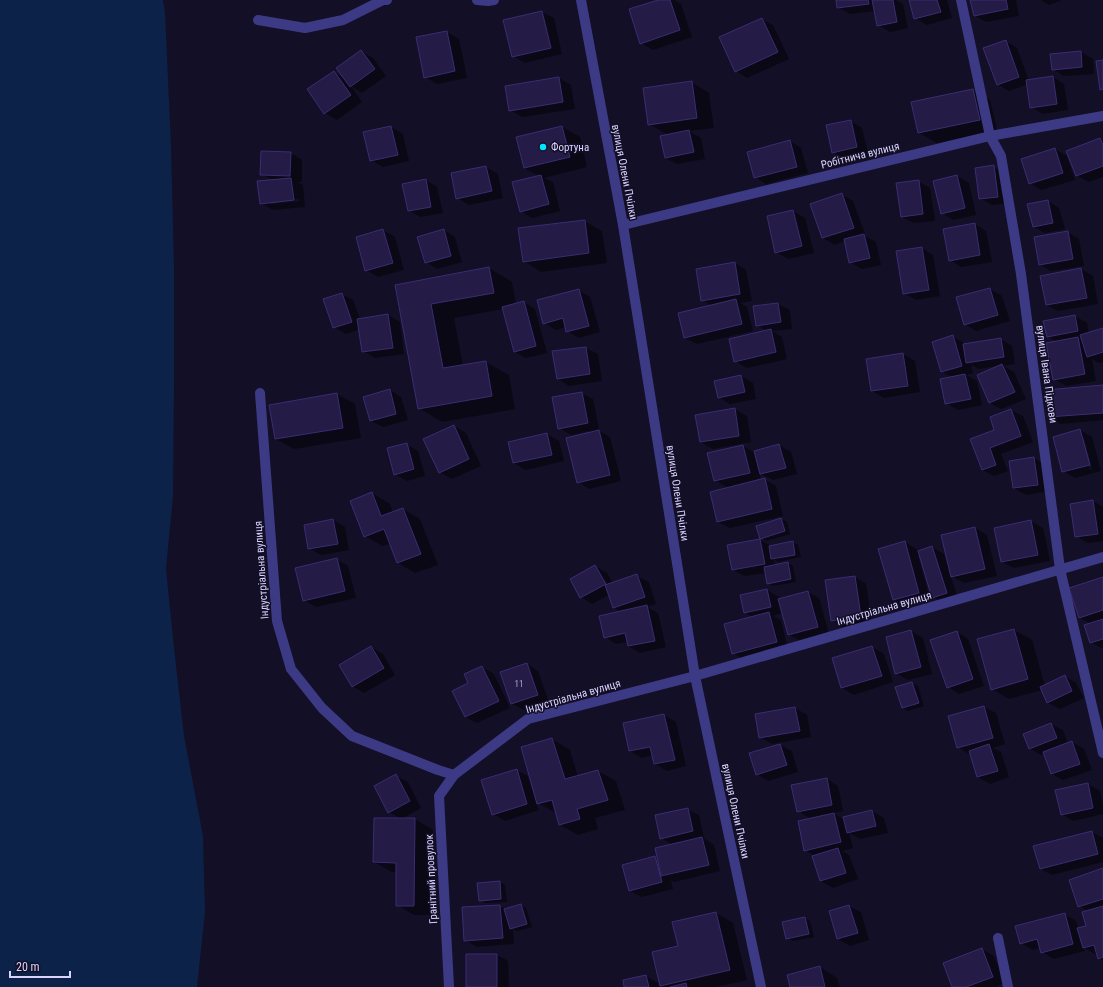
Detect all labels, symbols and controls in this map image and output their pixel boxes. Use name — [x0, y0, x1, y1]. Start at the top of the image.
street label: вулиця Олени Пчілки — [609, 123, 640, 221]
street label: Робітнича вулиця — [819, 139, 901, 172]
place label: Фортуна — [551, 141, 589, 154]
marker: Фортуна — [538, 142, 548, 152]
street label: вулиця Івана Підкови — [1033, 324, 1060, 424]
street label: вулиця Олени Пчілки — [664, 444, 692, 542]
street label: Індустріальна вулиця — [252, 521, 271, 619]
street label: Індустріальна вулиця — [835, 589, 933, 628]
street label: Індустріальна вулиця — [524, 677, 622, 716]
house number: 11 — [515, 679, 523, 689]
street label: вулиця Олени Пчілки — [719, 762, 752, 860]
street label: Гранітний провулок — [423, 833, 440, 924]
scale bar — [10, 953, 70, 979]
text: 20 m — [16, 960, 40, 974]

